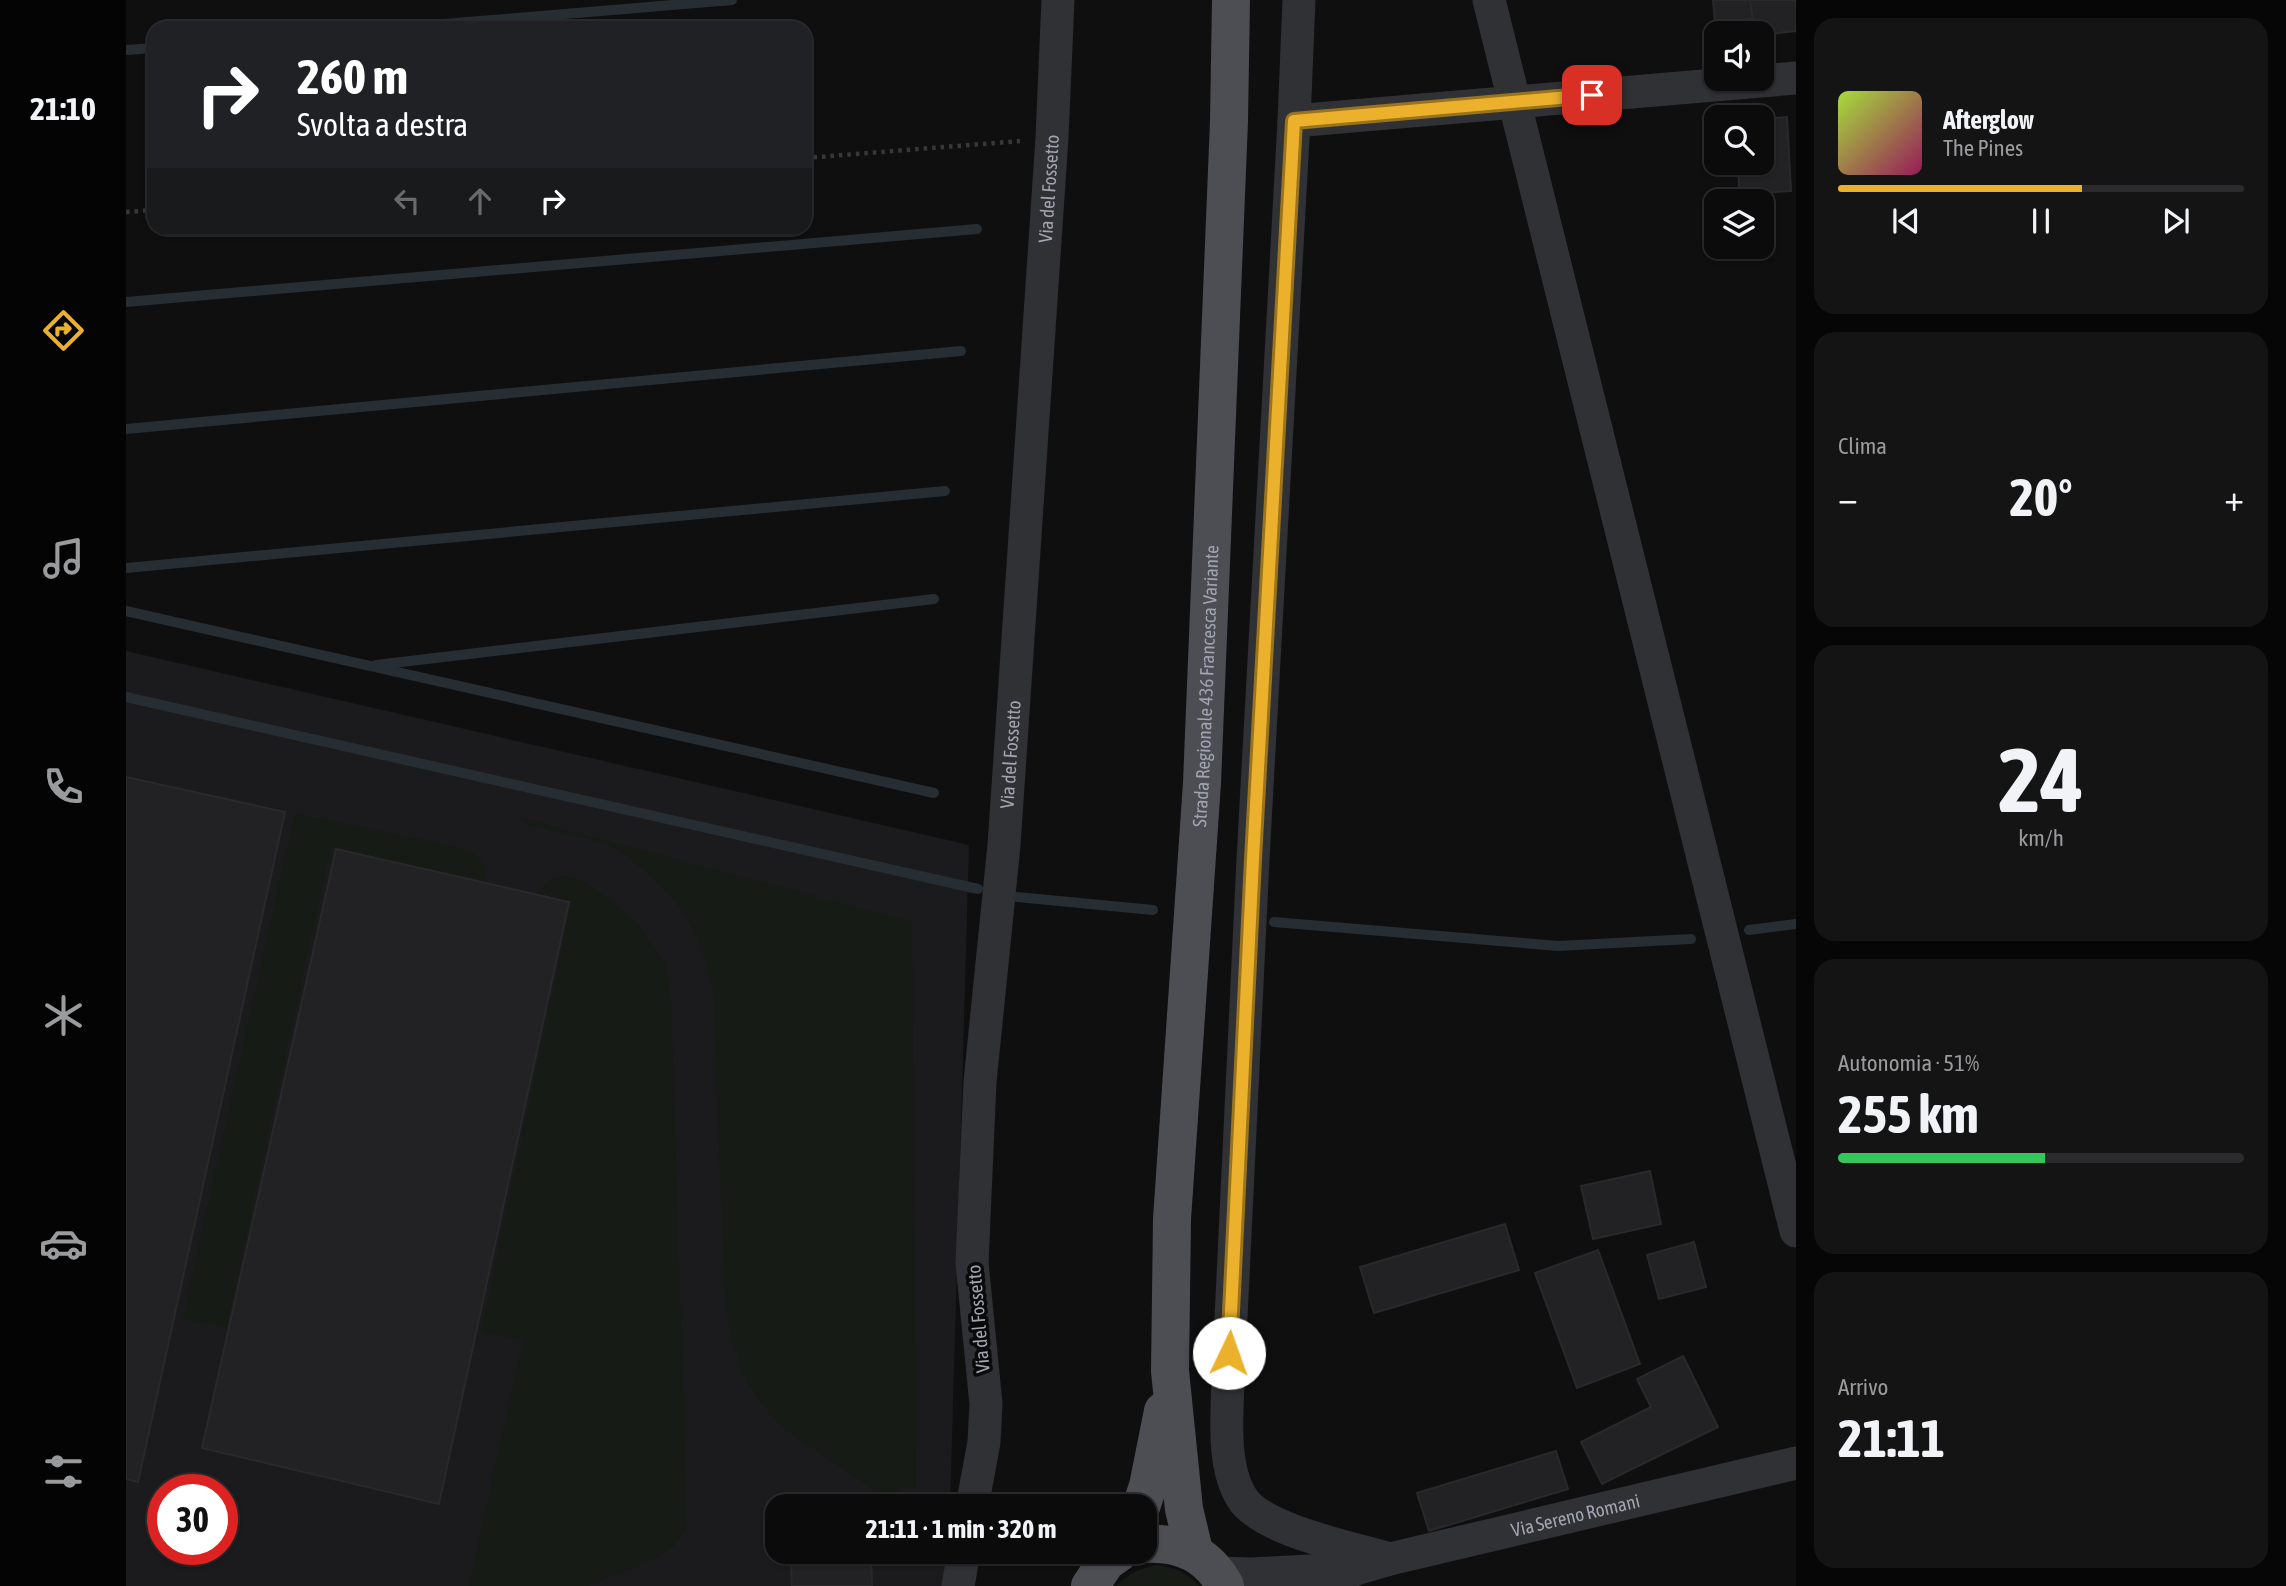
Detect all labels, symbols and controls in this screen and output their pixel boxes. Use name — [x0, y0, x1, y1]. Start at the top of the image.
map controls — [1704, 21, 1774, 259]
button: sound — [1704, 21, 1774, 91]
text: 260 m — [297, 48, 408, 104]
icon: right — [182, 49, 273, 140]
pin — [1562, 65, 1622, 125]
icon: arrive — [1573, 76, 1611, 114]
text: 21:10 — [30, 90, 96, 127]
button: search — [1704, 105, 1774, 175]
text: Afterglow — [1943, 105, 2034, 135]
text: Svolta a destra — [297, 106, 468, 143]
street label: Via del Fossetto — [1034, 134, 1063, 244]
text: The Pines — [1943, 135, 2023, 161]
icon: left — [388, 182, 426, 220]
icon: ahead — [461, 182, 499, 220]
icon: right — [534, 182, 572, 220]
button: layers — [1704, 189, 1774, 259]
icon: previous — [1887, 202, 1925, 240]
icon: pause — [2022, 202, 2060, 240]
icon: next — [2157, 202, 2195, 240]
icon: directions — [39, 306, 88, 355]
text: Clima — [1838, 433, 1887, 459]
text: 20° — [2009, 467, 2073, 527]
text: − — [1838, 476, 1858, 519]
text: + — [2224, 476, 2244, 519]
icon: music — [39, 534, 88, 583]
street label: Strada Regionale 436 Francesca Variante — [1188, 545, 1223, 828]
street label: Via del Fossetto — [995, 700, 1025, 809]
text: 24 — [1998, 727, 2084, 831]
icon: phone — [39, 762, 88, 811]
text: km/h — [2018, 825, 2064, 851]
icon: climate — [39, 991, 88, 1040]
text: Autonomia · 51% — [1838, 1050, 1979, 1076]
text: 255 km — [1838, 1084, 1979, 1144]
icon: car — [39, 1219, 88, 1268]
street label: Via del Fossetto — [962, 1264, 994, 1374]
position arrow — [1192, 1316, 1266, 1390]
text: Arrivo — [1838, 1374, 1888, 1400]
text: 21:11 — [1838, 1408, 1945, 1468]
icon: filters — [39, 1447, 88, 1496]
speed limit sign: 30 — [147, 1474, 238, 1565]
street label: Via Sereno Romani — [1509, 1489, 1642, 1541]
text: 21:11 · 1 min · 320 m — [866, 1514, 1056, 1544]

